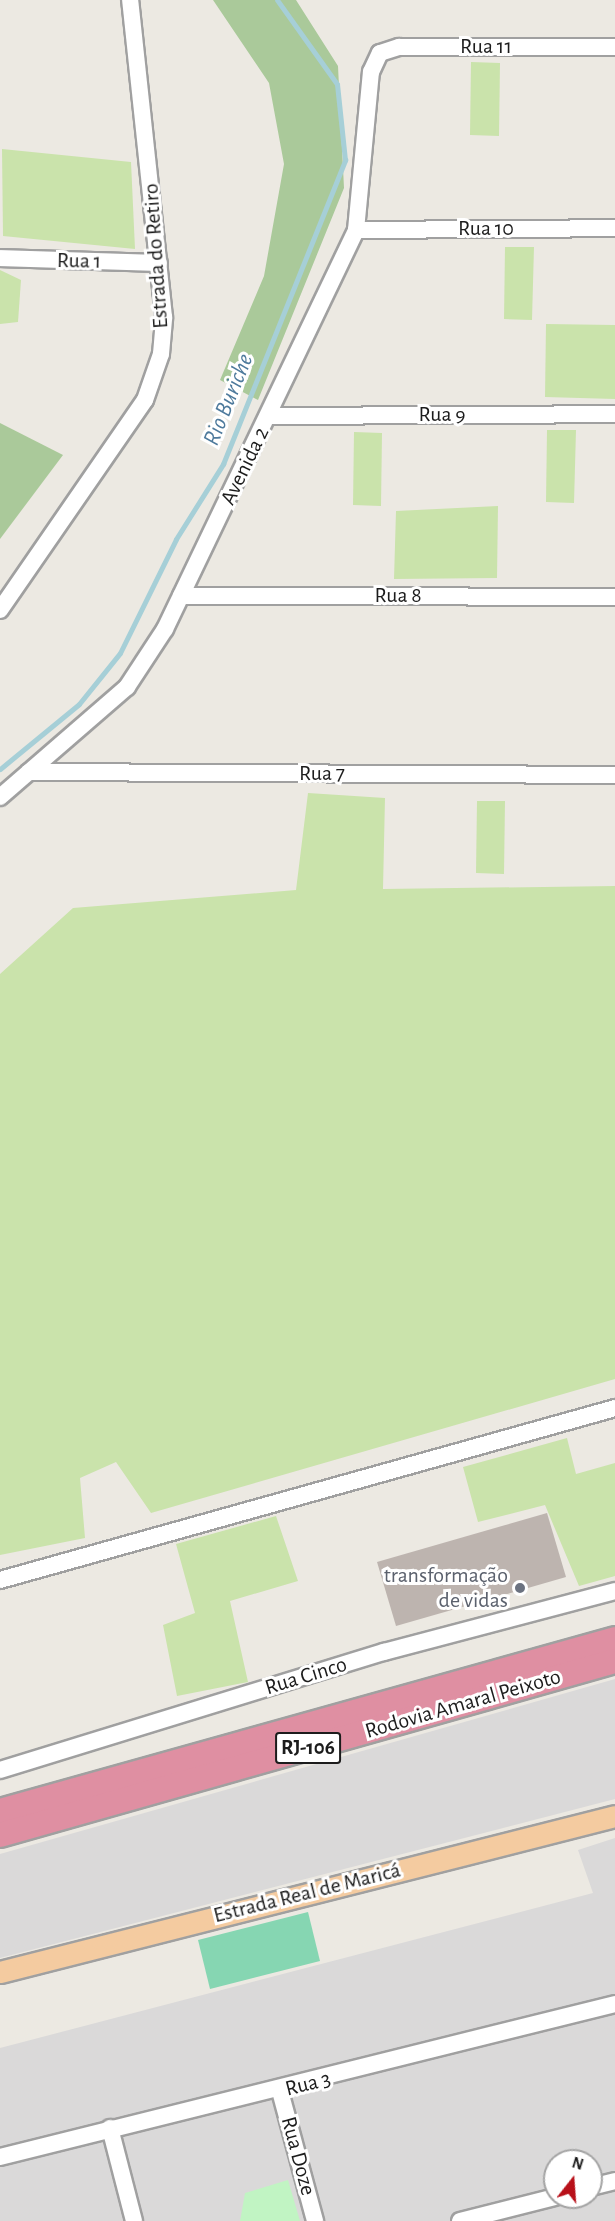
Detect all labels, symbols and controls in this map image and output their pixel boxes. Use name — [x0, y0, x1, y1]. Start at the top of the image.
street label: Rua 11 — [460, 34, 512, 60]
street label: Estrada do Retiro — [138, 182, 174, 330]
street label: Rua 10 — [458, 216, 514, 242]
street label: Rua 1 — [57, 247, 101, 275]
water label: Rio Buriche — [198, 350, 260, 450]
street label: Rua 9 — [418, 402, 466, 428]
street label: Avenida 2 — [215, 423, 275, 509]
street label: Rua 8 — [374, 583, 422, 609]
street label: Rua 7 — [299, 761, 345, 787]
place label: transformação de vidas — [384, 1562, 508, 1614]
marker: transformação de vidas — [513, 1581, 527, 1595]
street label: Rua Cinco — [262, 1651, 350, 1701]
street label: Rodovia Amaral Peixoto — [362, 1663, 564, 1745]
road number: RJ-106 — [275, 1730, 341, 1766]
street label: Estrada Real de Maricá — [211, 1857, 403, 1929]
street label: Rua 3 — [283, 2066, 333, 2102]
street label: Rua Doze — [275, 2114, 321, 2198]
north arrow — [543, 2149, 603, 2209]
text: N — [570, 2154, 585, 2173]

